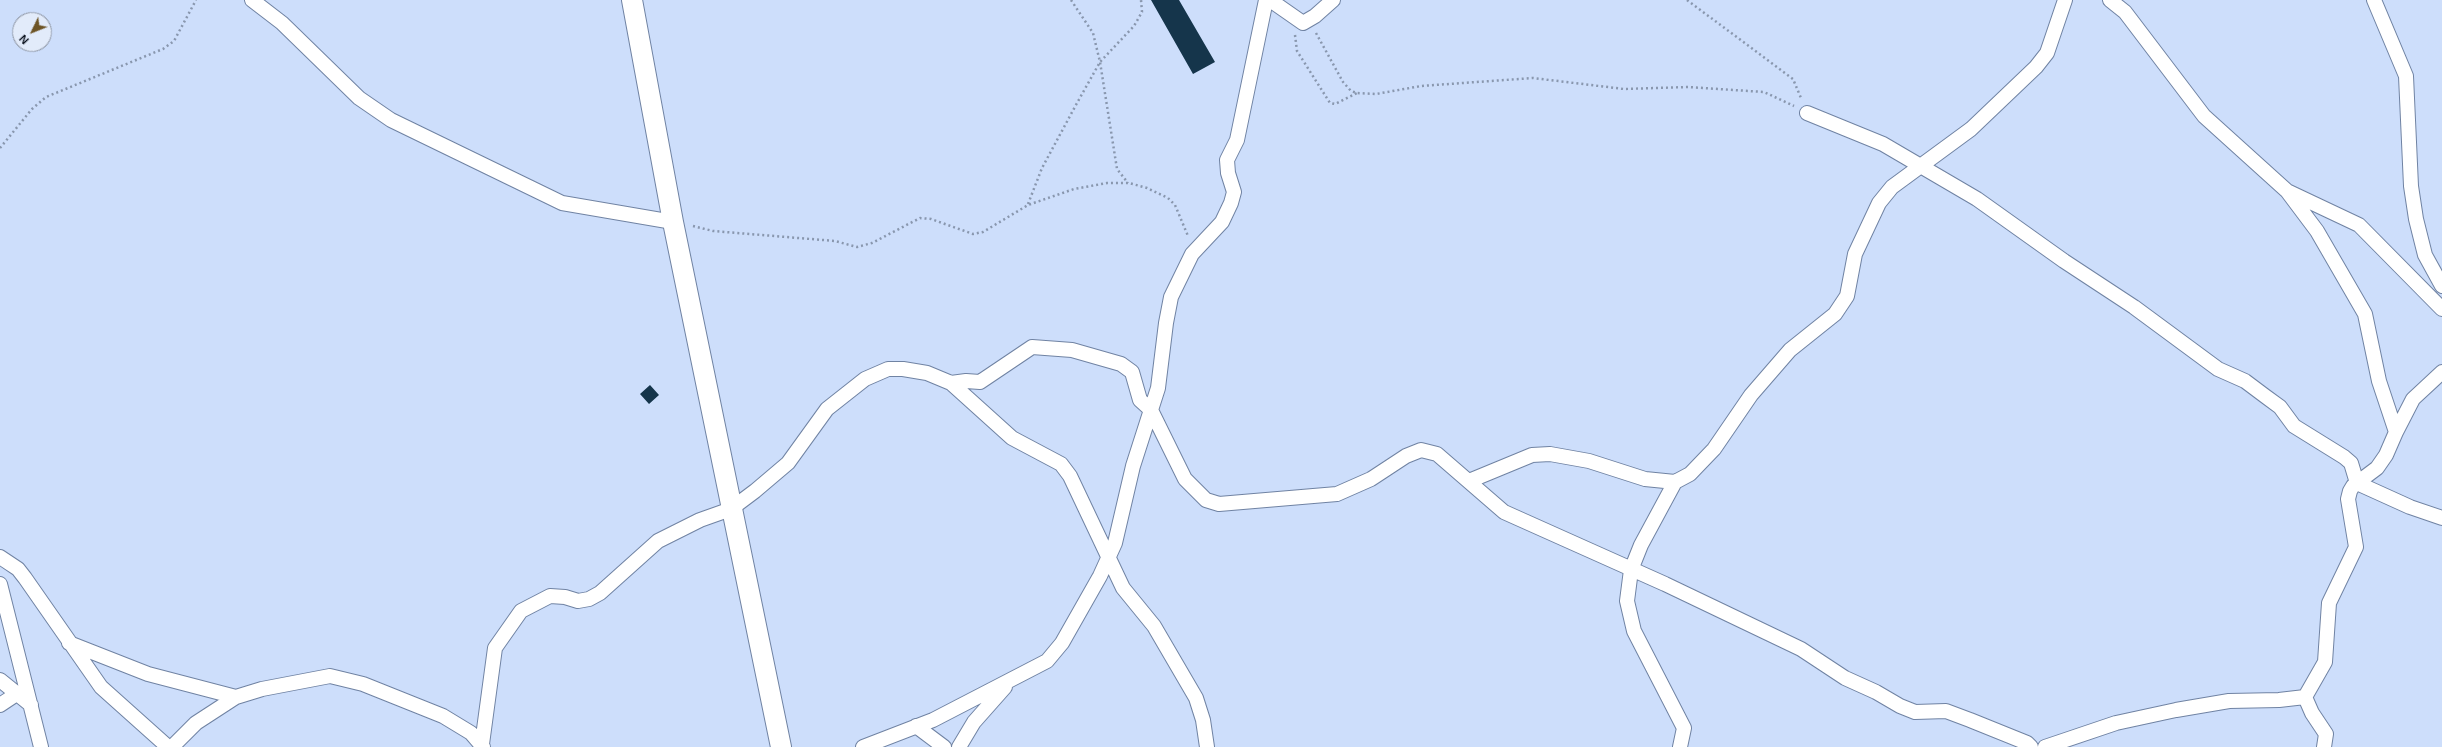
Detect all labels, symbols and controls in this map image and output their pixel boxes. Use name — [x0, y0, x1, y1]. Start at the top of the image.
north arrow — [12, 12, 52, 52]
text: N — [17, 33, 31, 47]

